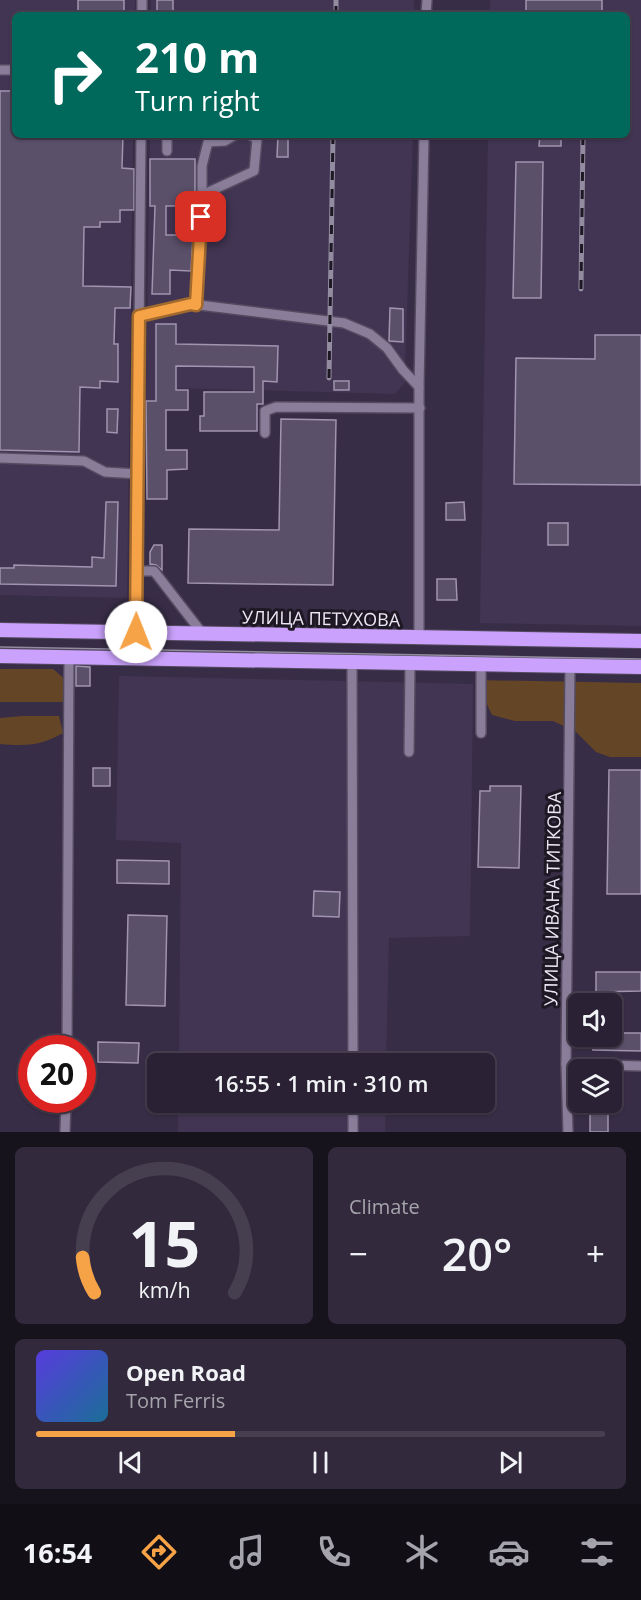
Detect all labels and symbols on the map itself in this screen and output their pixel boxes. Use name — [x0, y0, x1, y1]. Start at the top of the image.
pin — [175, 191, 226, 242]
position arrow — [104, 600, 168, 664]
street label: УЛИЦА ПЕТУХОВА — [242, 605, 401, 631]
street label: УЛИЦА ИВАНА ТИТКОВА — [538, 791, 566, 1006]
speed limit sign: 20 — [18, 1035, 96, 1113]

